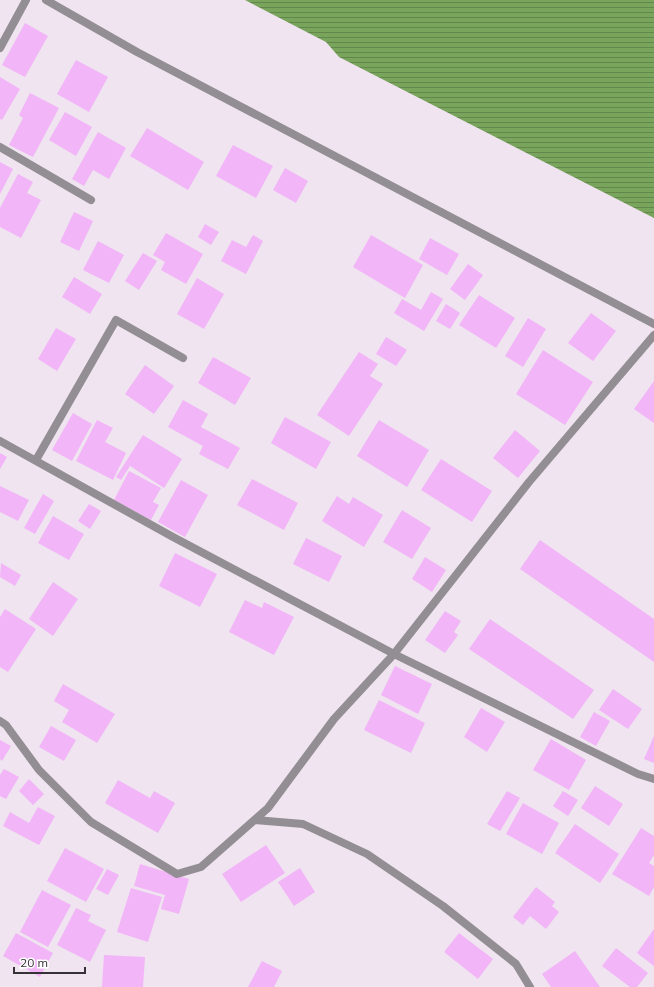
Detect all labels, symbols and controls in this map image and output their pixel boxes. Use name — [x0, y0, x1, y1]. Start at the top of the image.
scale bar — [14, 949, 85, 975]
text: 20 m — [20, 955, 48, 970]

